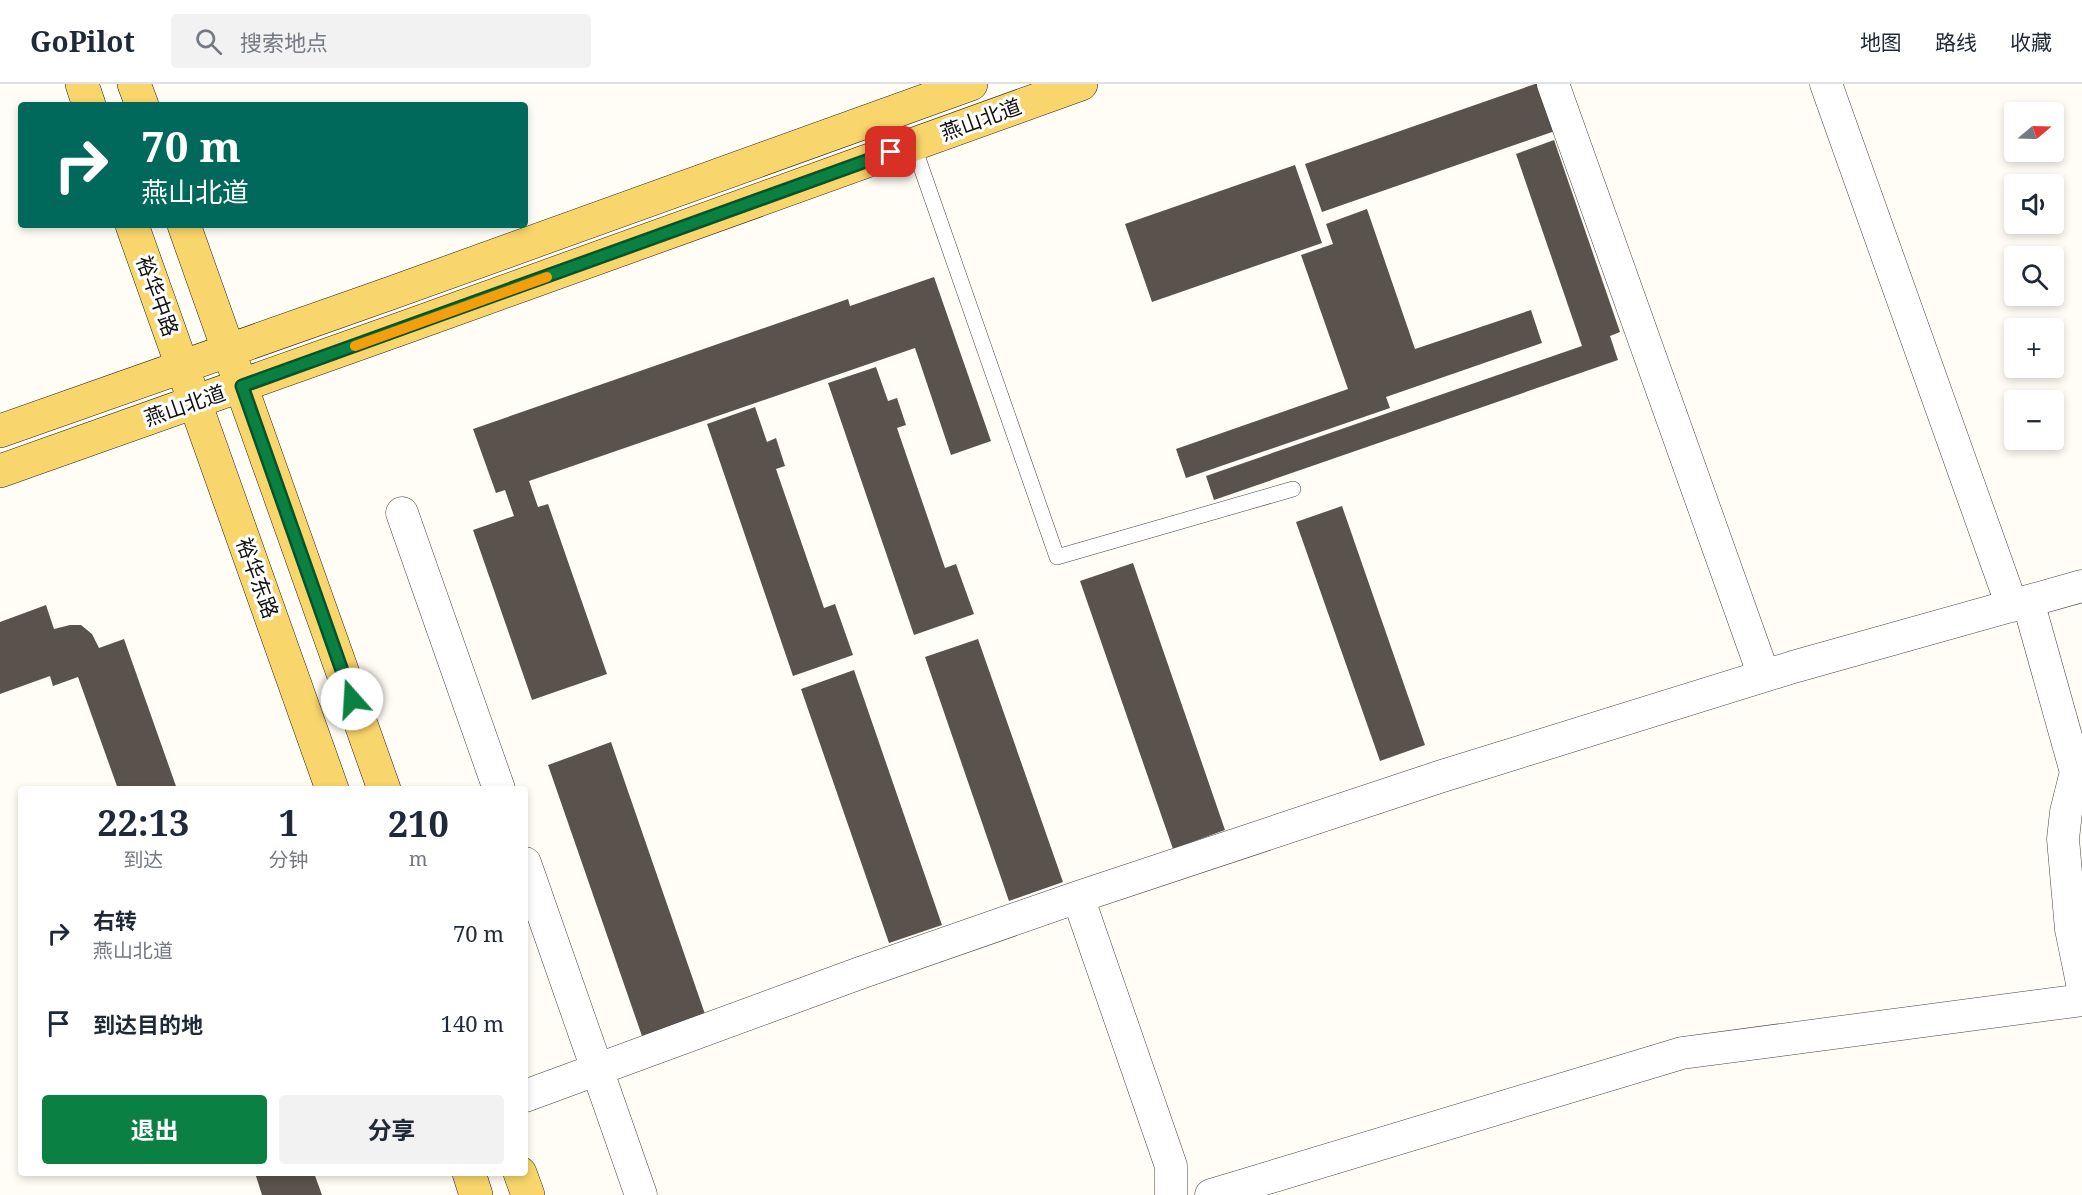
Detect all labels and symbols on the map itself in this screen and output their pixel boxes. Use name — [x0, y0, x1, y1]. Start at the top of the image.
street label: 燕山北道 — [936, 92, 1025, 147]
north arrow — [2004, 102, 2064, 162]
pin — [865, 126, 916, 177]
street label: 裕华中路 — [130, 251, 185, 340]
street label: 燕山北道 — [140, 378, 229, 432]
street label: 裕华东路 — [230, 533, 285, 622]
position arrow — [320, 667, 384, 731]

